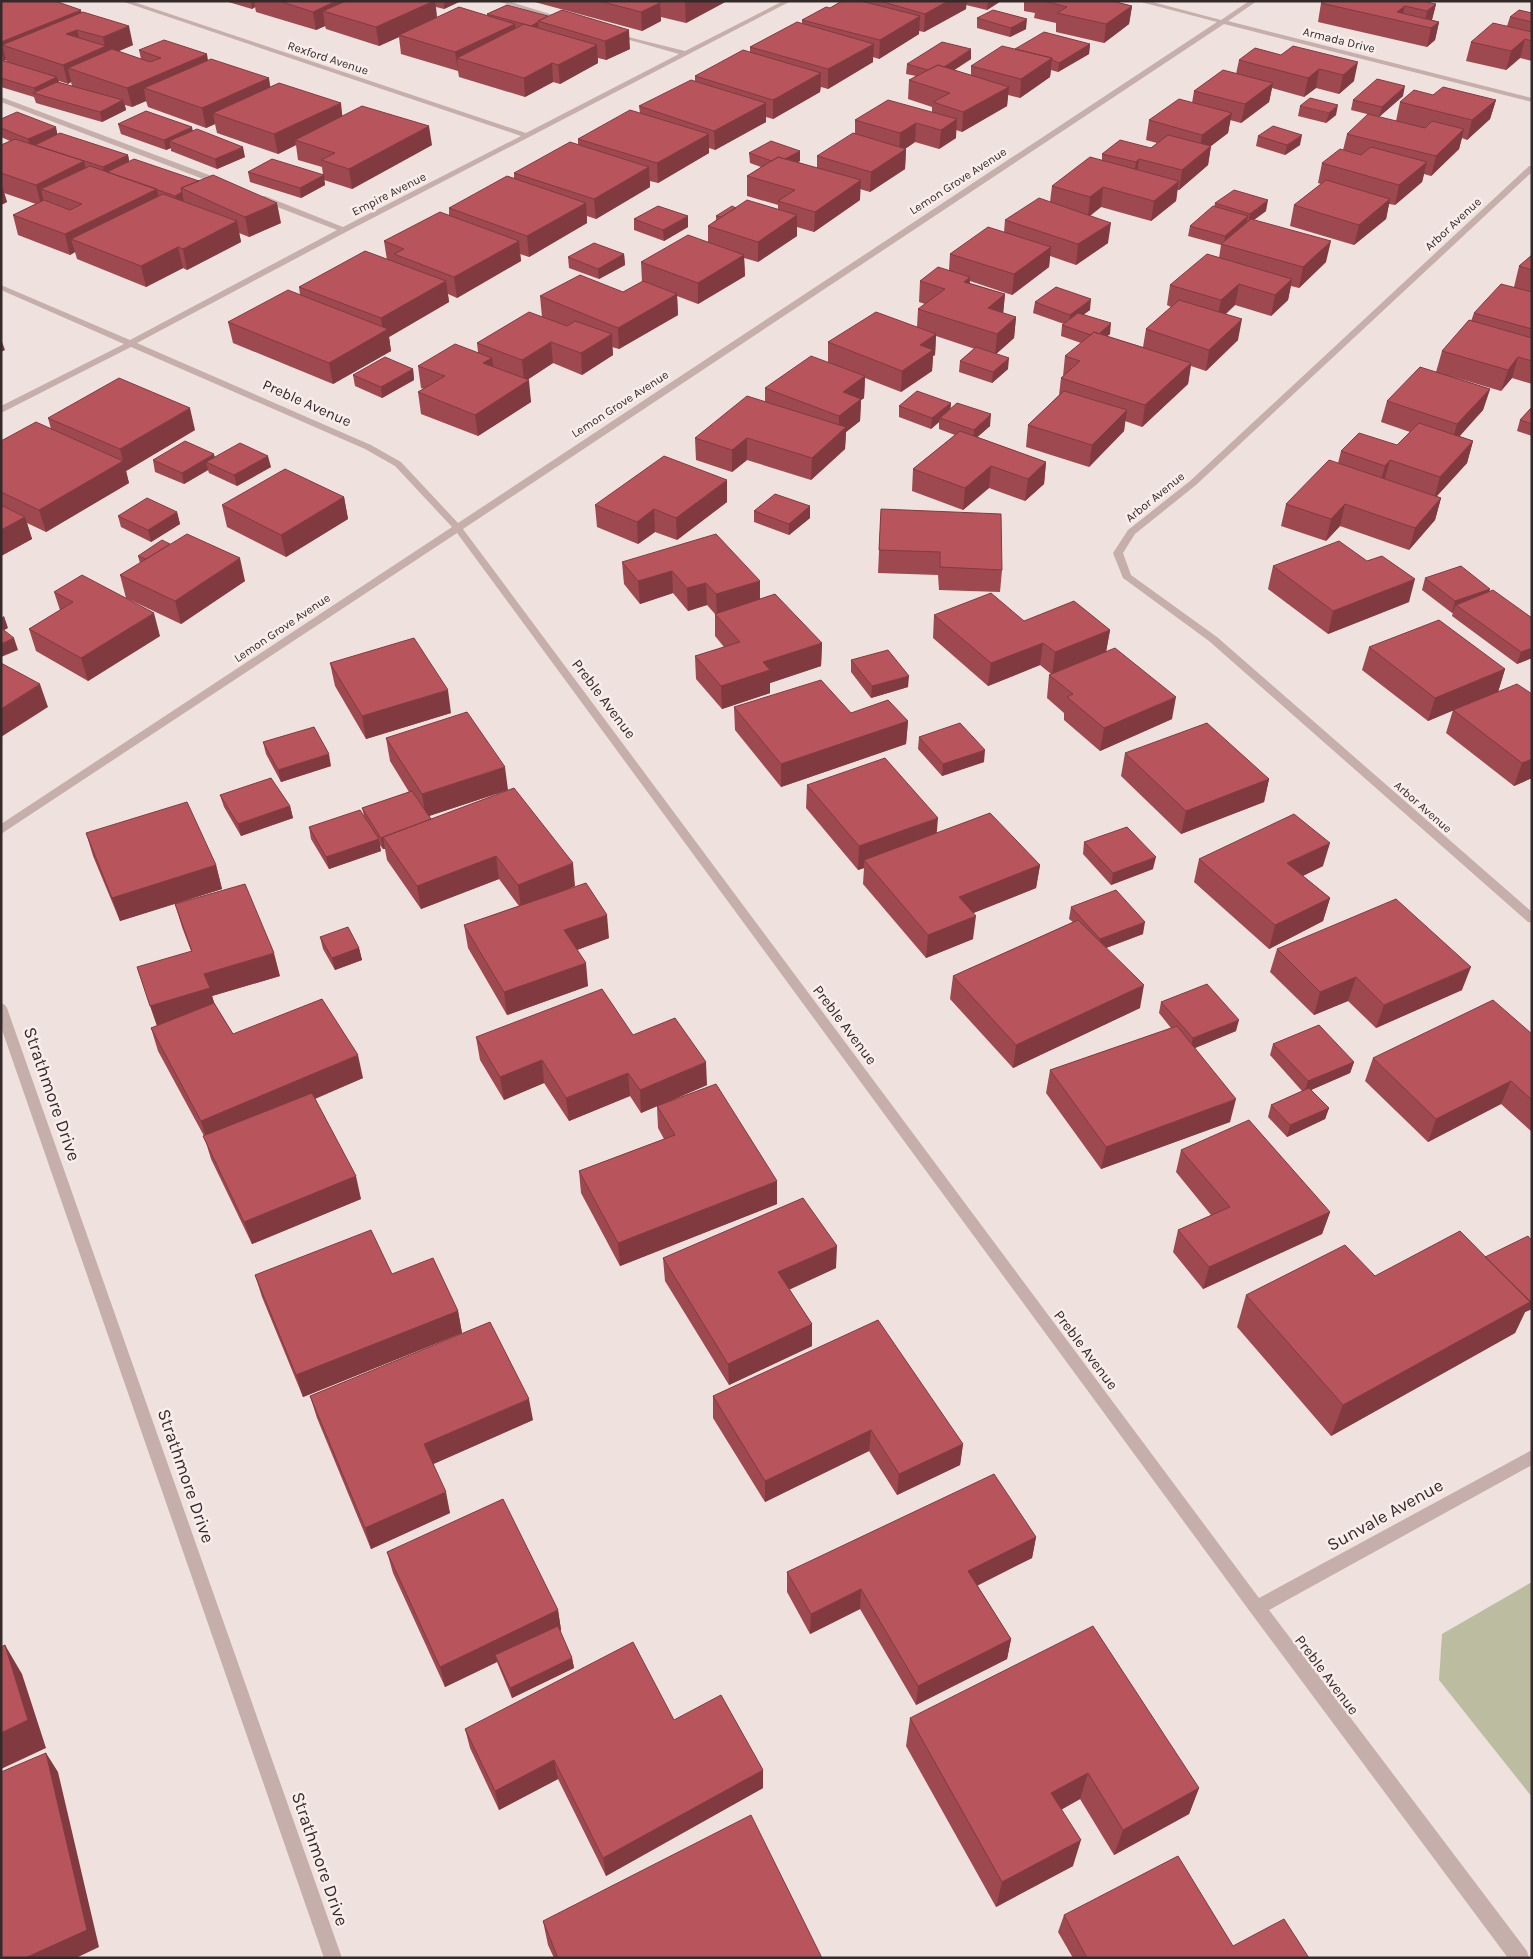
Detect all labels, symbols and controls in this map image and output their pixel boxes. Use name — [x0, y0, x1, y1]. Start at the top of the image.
street label: Armada Drive — [1302, 24, 1376, 56]
street label: Rexford Avenue — [286, 38, 370, 78]
street label: Lemon Grove Avenue — [907, 144, 1009, 218]
street label: Empire Avenue — [350, 169, 428, 219]
street label: Arbor Avenue — [1422, 194, 1484, 254]
street label: Lemon Grove Avenue — [569, 367, 671, 441]
street label: Preble Avenue — [260, 375, 354, 431]
street label: Arbor Avenue — [1123, 469, 1187, 525]
street label: Lemon Grove Avenue — [231, 591, 333, 665]
street label: Preble Avenue — [568, 656, 640, 742]
street label: Arbor Avenue — [1391, 778, 1455, 836]
street label: Preble Avenue — [809, 982, 881, 1068]
street label: Strathmore Drive — [19, 1024, 85, 1164]
street label: Preble Avenue — [1050, 1307, 1122, 1393]
street label: Strathmore Drive — [153, 1406, 219, 1546]
street label: Sunvale Avenue — [1323, 1474, 1447, 1556]
street label: Preble Avenue — [1291, 1632, 1363, 1718]
street label: Strathmore Drive — [287, 1789, 353, 1929]

